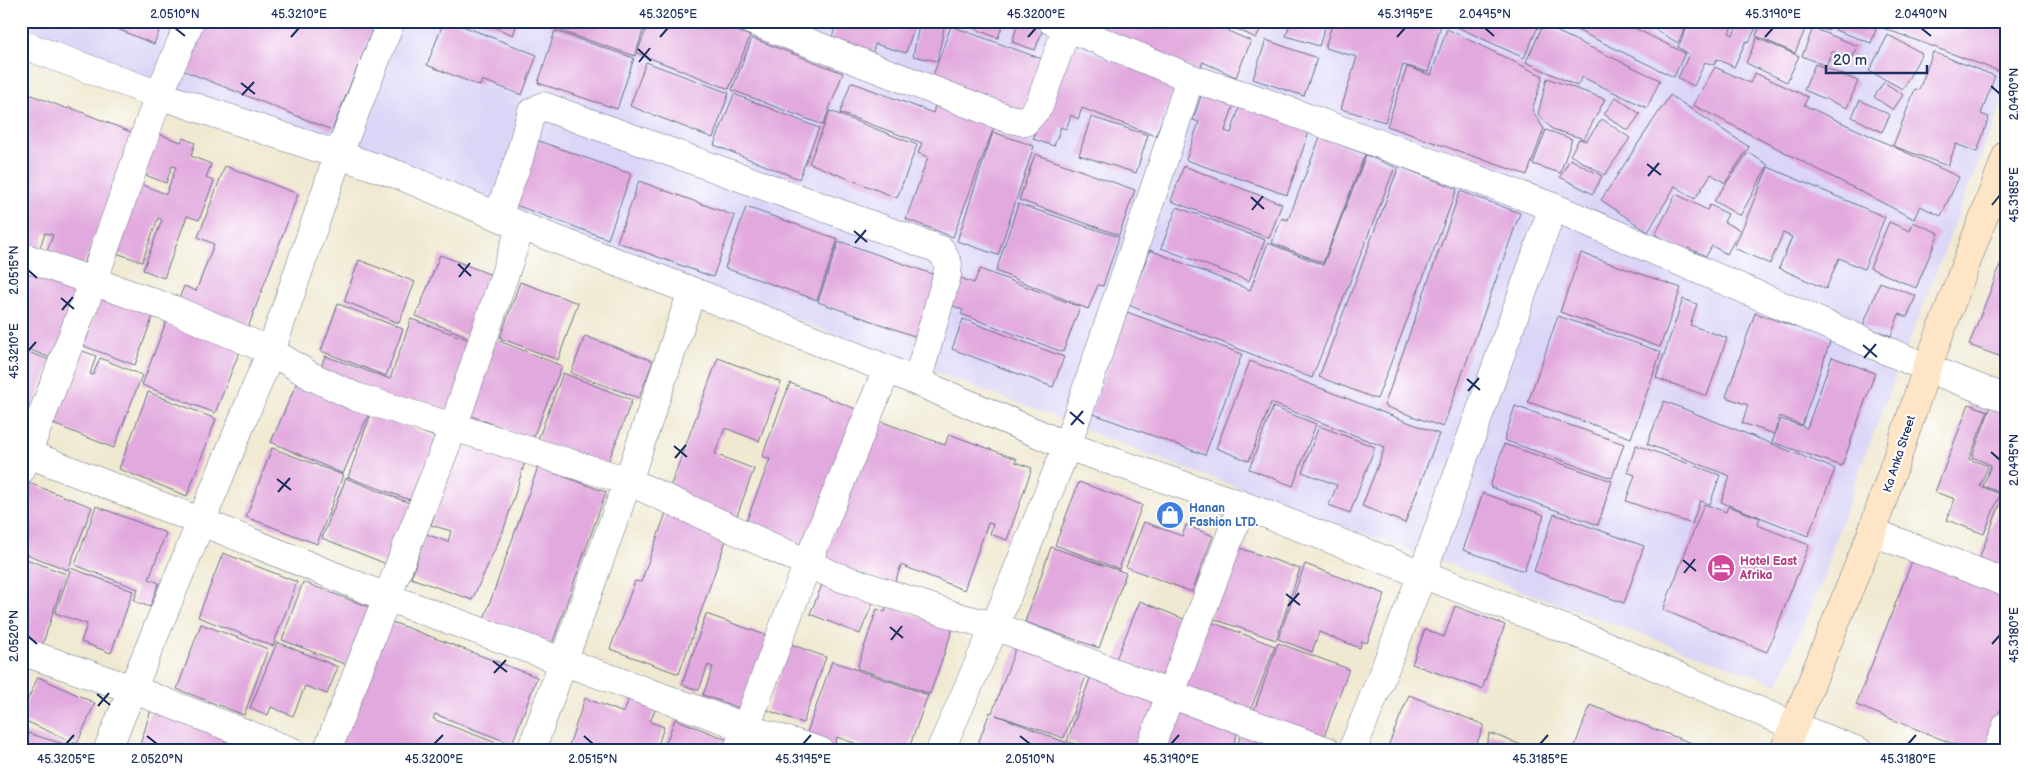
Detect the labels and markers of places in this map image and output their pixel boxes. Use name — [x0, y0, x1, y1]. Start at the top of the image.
shop icon: Hanan Fashion LTD. — [1155, 500, 1185, 530]
place label: Hanan Fashion LTD. — [1189, 501, 1258, 530]
hotel icon: Hotel East Afrika — [1706, 553, 1736, 583]
place label: Hotel East Afrika — [1739, 554, 1797, 583]

